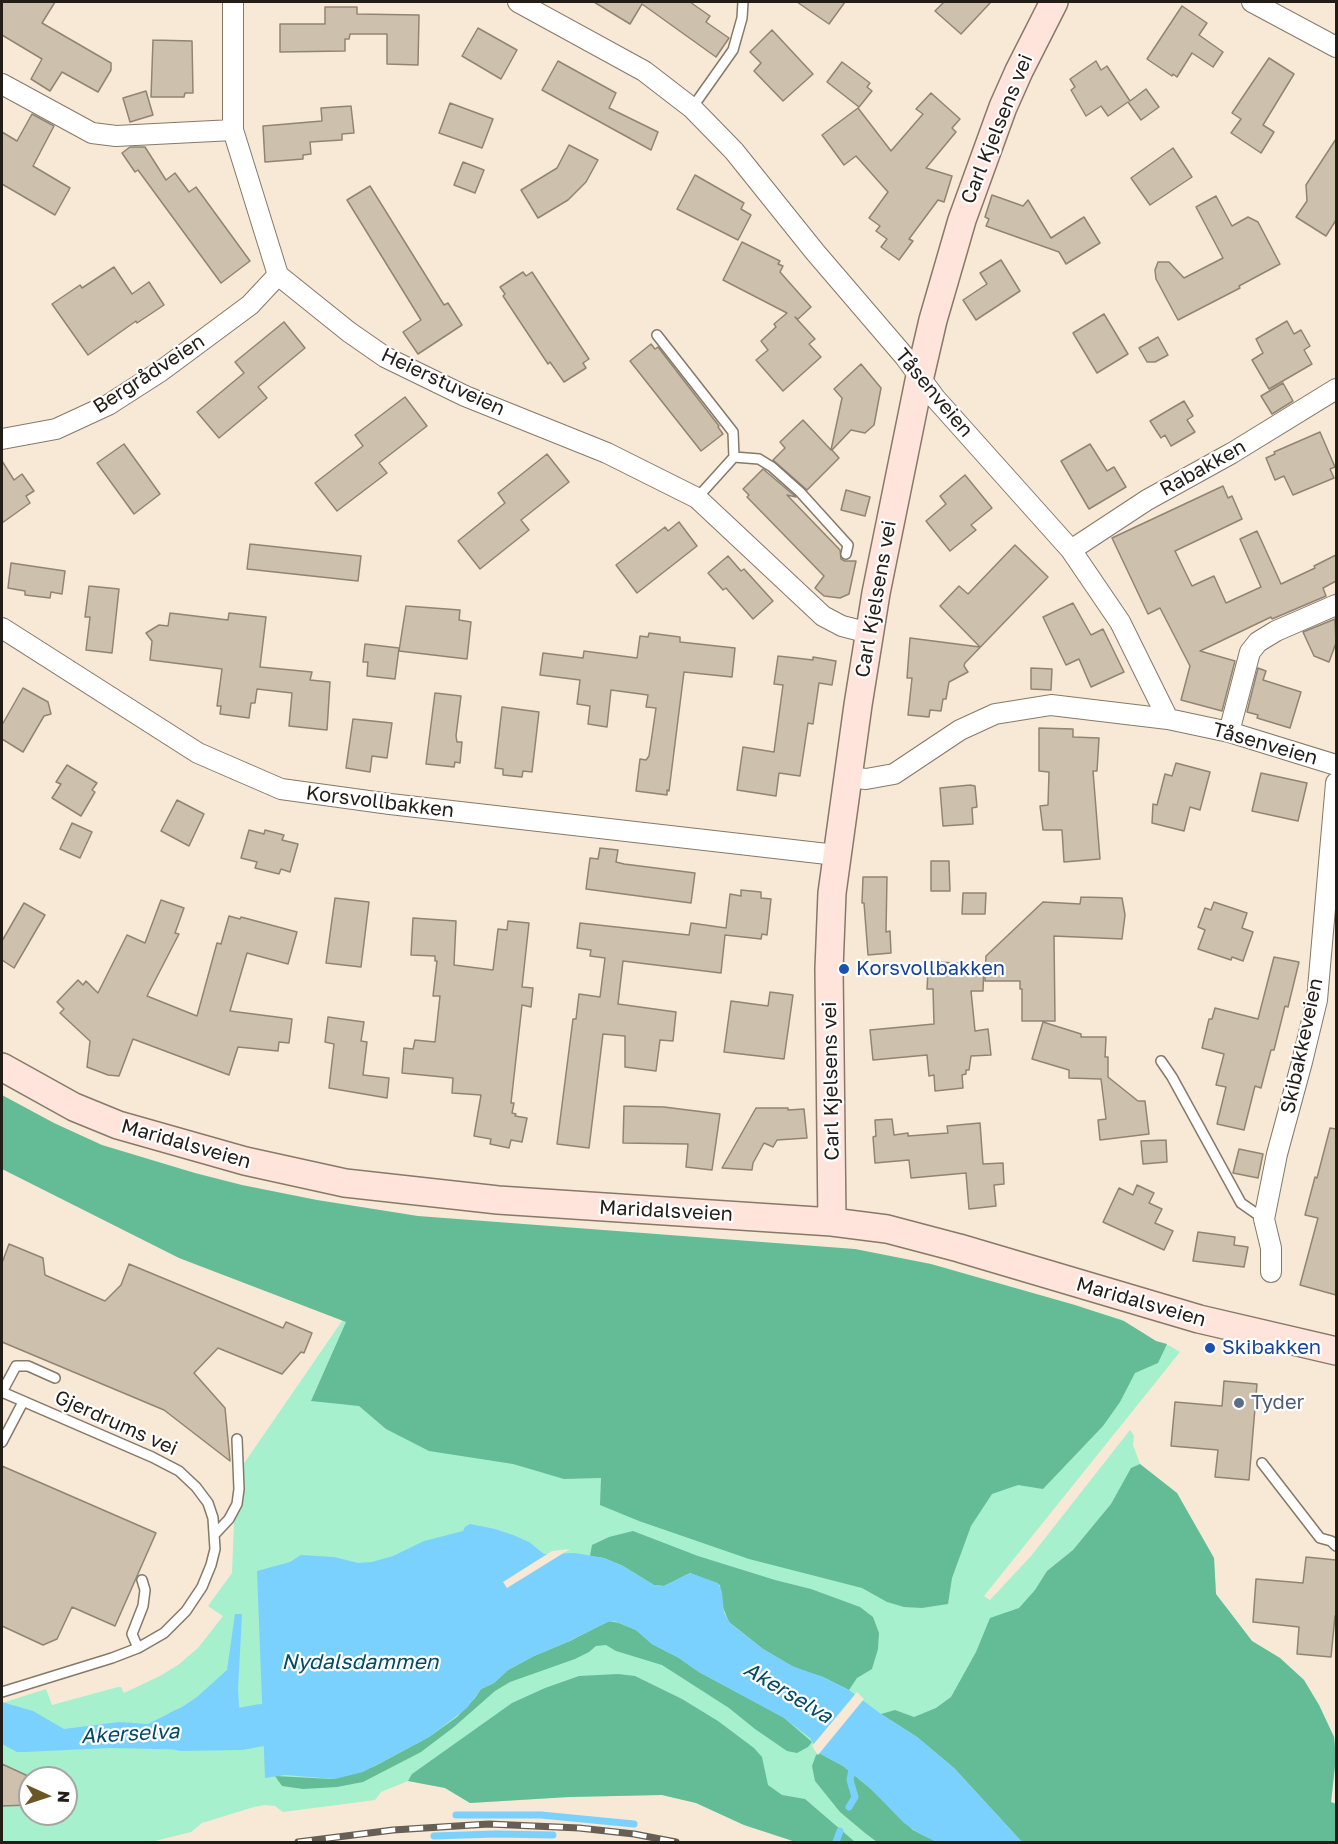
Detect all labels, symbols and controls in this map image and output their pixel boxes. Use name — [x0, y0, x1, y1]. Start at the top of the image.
street label: Carl Kjelsens vei — [956, 51, 1038, 207]
street label: Bergrådveien — [89, 329, 209, 419]
street label: Heierstuveien — [377, 343, 509, 421]
street label: Tåsenveien — [890, 344, 978, 442]
street label: Rabakken — [1156, 435, 1250, 501]
street label: Carl Kjelsens vei — [850, 519, 902, 679]
street label: Tåsenveien — [1210, 718, 1320, 770]
street label: Korsvollbakken — [305, 781, 455, 823]
place label: Korsvollbakken — [856, 957, 1005, 981]
marker: Korsvollbakken — [837, 962, 851, 976]
street label: Skibakkeveien — [1276, 976, 1328, 1116]
street label: Carl Kjelsens vei — [818, 1001, 844, 1161]
street label: Maridalsveien — [118, 1114, 254, 1174]
street label: Maridalsveien — [599, 1196, 733, 1226]
street label: Maridalsveien — [1073, 1272, 1209, 1332]
place label: Skibakken — [1222, 1336, 1321, 1360]
marker: Skibakken — [1203, 1341, 1217, 1355]
street label: Gjerdrums vei — [51, 1385, 181, 1461]
place label: Tyder — [1251, 1391, 1304, 1415]
marker: Tyder — [1232, 1396, 1246, 1410]
water label: Nydalsdammen — [282, 1649, 438, 1675]
water label: Akerselva — [739, 1657, 837, 1729]
water label: Akerselva — [80, 1719, 180, 1749]
north arrow — [18, 1766, 78, 1826]
text: N — [54, 1790, 74, 1803]

